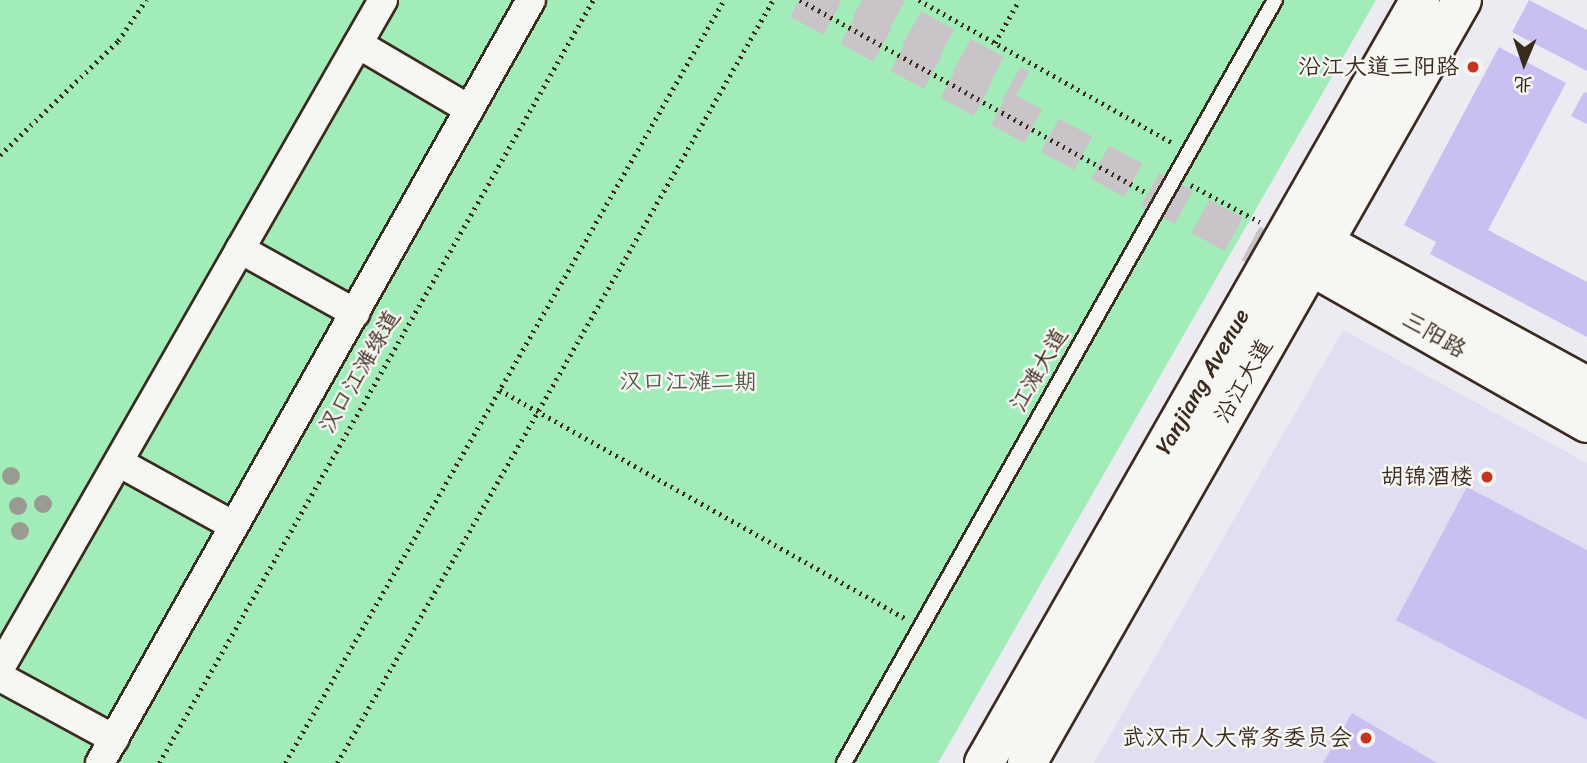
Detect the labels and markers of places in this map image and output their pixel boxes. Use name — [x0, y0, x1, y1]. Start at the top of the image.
place label: 沿江大道三阳路 — [1298, 53, 1459, 81]
marker: 沿江大道三阳路 — [1465, 59, 1481, 75]
place label: 胡锦酒楼 — [1381, 463, 1473, 491]
marker: 胡锦酒楼 — [1479, 469, 1495, 485]
place label: 武汉市人大常务委员会 — [1122, 724, 1352, 752]
marker: 武汉市人大常务委员会 — [1358, 730, 1374, 746]

